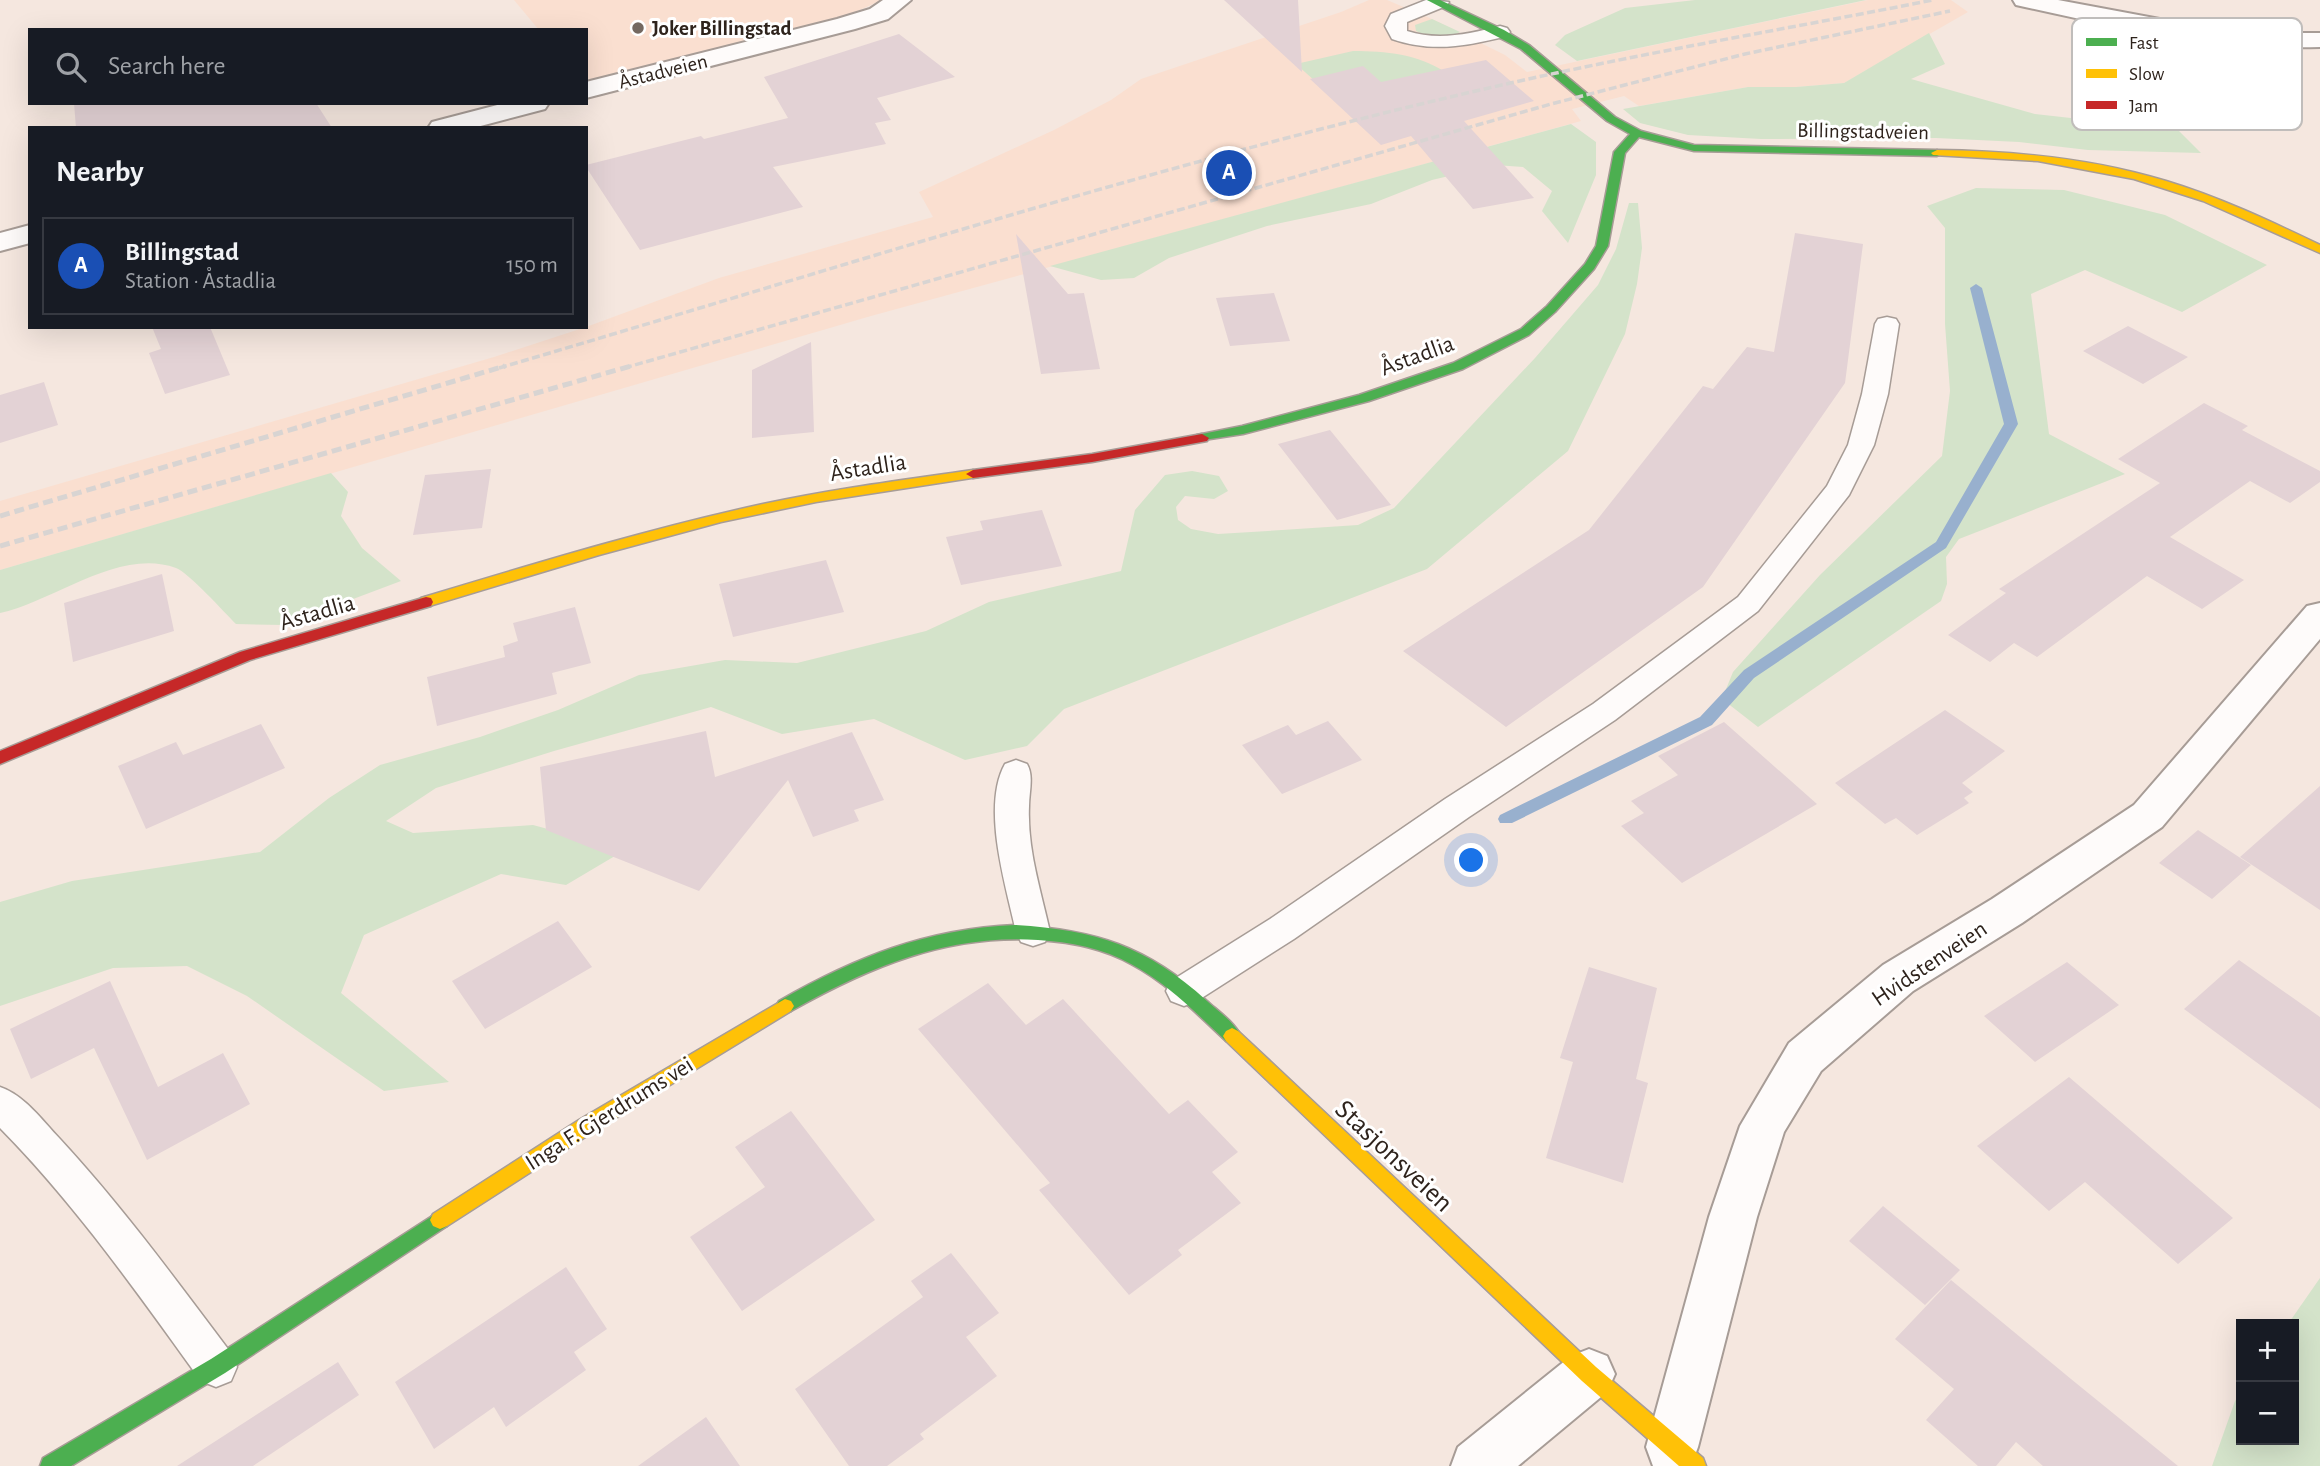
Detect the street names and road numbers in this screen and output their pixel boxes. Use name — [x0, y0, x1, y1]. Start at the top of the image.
street label: Åstadveien — [616, 48, 710, 93]
street label: Billingstadveien — [1797, 120, 1929, 143]
street label: Åstadlia — [1377, 330, 1457, 380]
street label: Åstadlia — [828, 448, 908, 486]
street label: Åstadlia — [277, 589, 357, 635]
street label: Hvidstenveien — [1868, 917, 1992, 1011]
street label: Inga F. Gjerdrums vei — [521, 1053, 698, 1175]
street label: Stasjonsveien — [1329, 1095, 1458, 1218]

